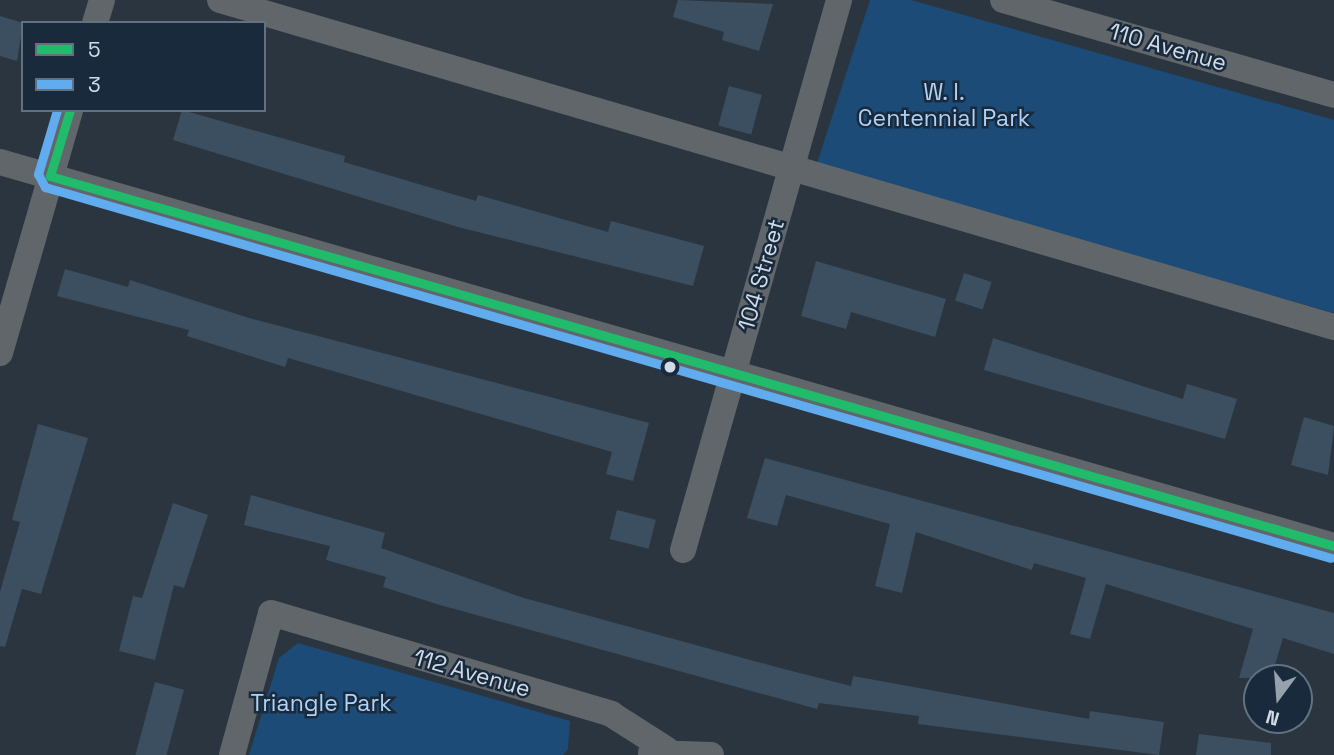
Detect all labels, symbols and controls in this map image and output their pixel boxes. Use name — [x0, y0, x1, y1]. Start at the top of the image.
street label: 110 Avenue — [1106, 17, 1230, 77]
legend — [21, 21, 266, 112]
text: 5 — [88, 36, 101, 63]
text: 3 — [88, 71, 101, 98]
park label: W. I. Centennial Park — [858, 78, 1030, 132]
street label: 104 Street — [732, 216, 790, 334]
unlabelled marker — [663, 360, 677, 374]
street label: 112 Avenue — [410, 643, 534, 703]
north arrow — [1243, 664, 1313, 734]
park label: Triangle Park — [250, 689, 392, 717]
text: N — [1263, 704, 1282, 732]

